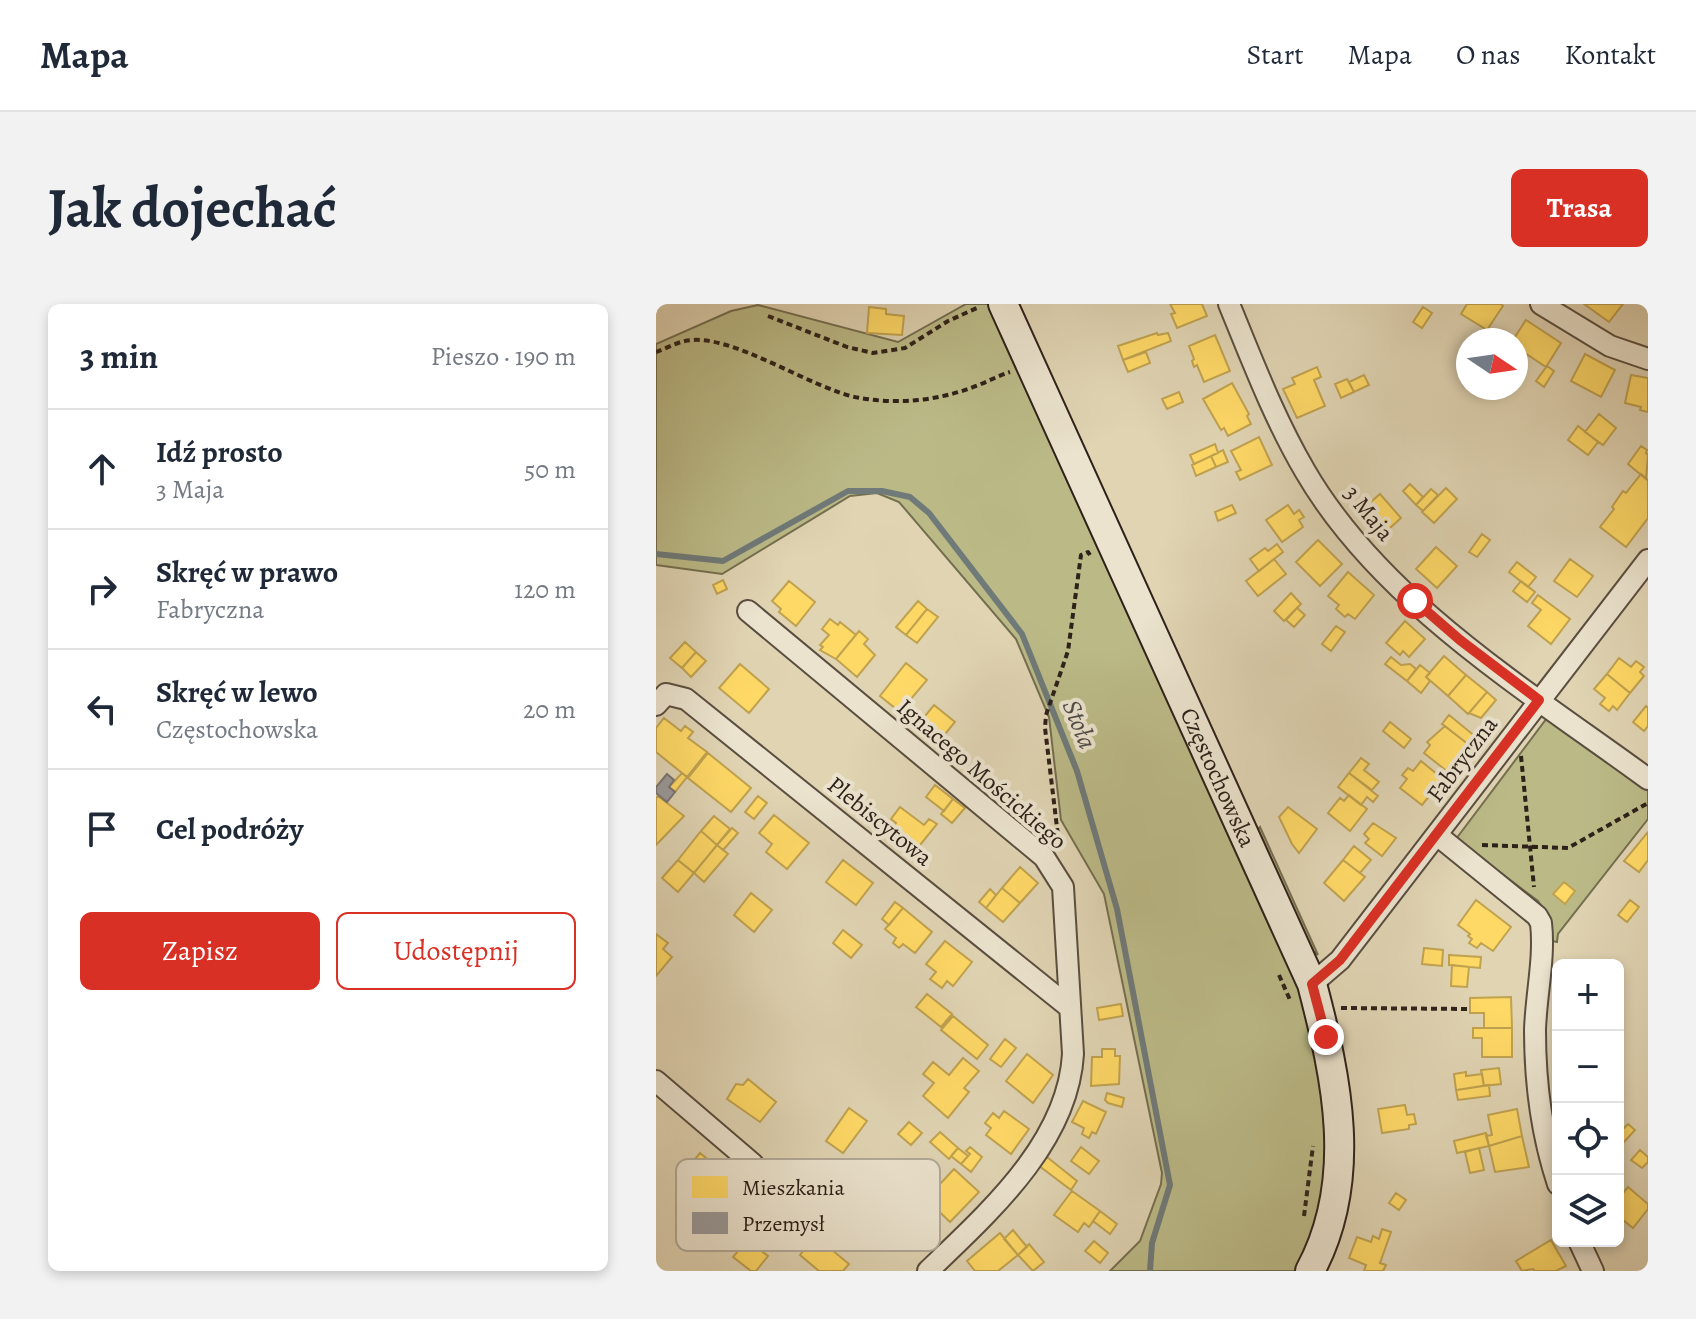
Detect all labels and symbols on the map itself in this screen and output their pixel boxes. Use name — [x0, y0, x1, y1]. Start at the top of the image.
north arrow — [1456, 328, 1528, 400]
street label: 3 Maja — [1337, 478, 1402, 548]
route start — [1397, 583, 1433, 619]
street label: Ignacego Mościckiego — [890, 691, 1074, 857]
water label: Stoła — [1054, 694, 1105, 754]
street label: Częstochowska — [1173, 703, 1264, 853]
street label: Fabryczna — [1419, 709, 1505, 809]
street label: Plebiscytowa — [821, 769, 940, 874]
route end — [1308, 1019, 1344, 1055]
legend — [676, 1159, 940, 1251]
text: Mieszkania — [742, 1173, 845, 1203]
text: Przemysł — [742, 1209, 825, 1239]

